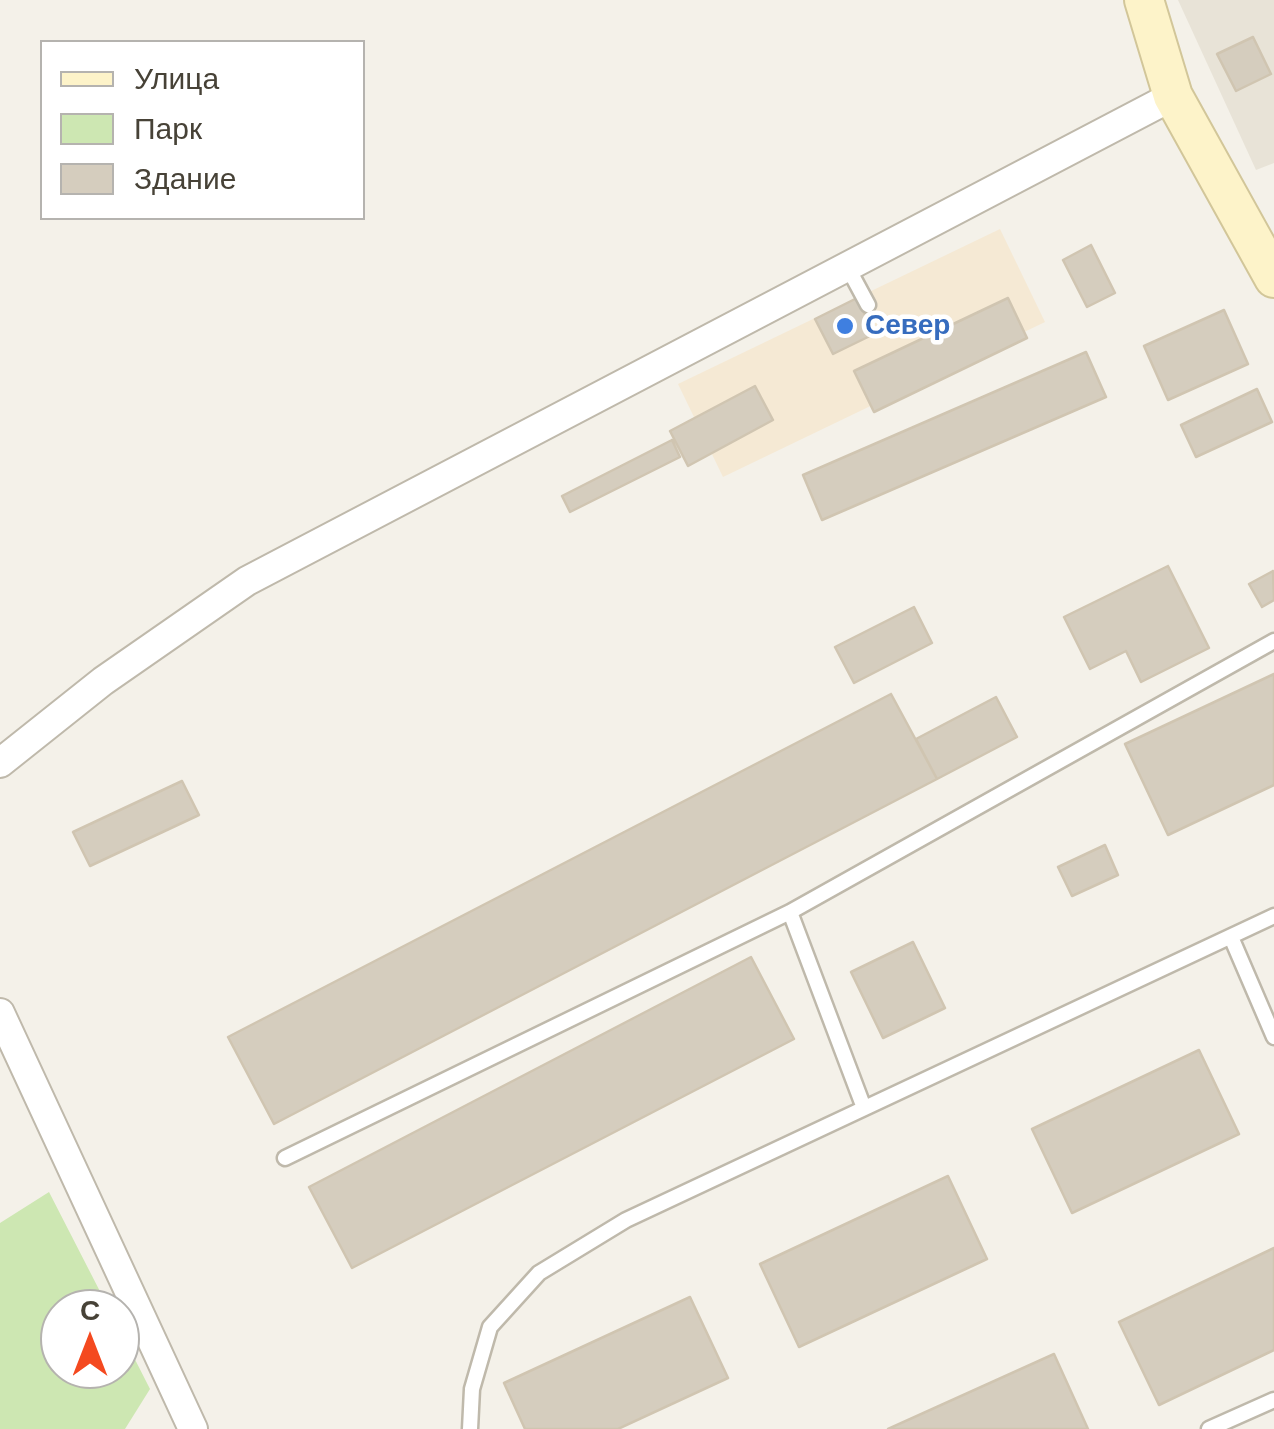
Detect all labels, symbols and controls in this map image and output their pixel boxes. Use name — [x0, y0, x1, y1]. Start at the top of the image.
legend — [40, 40, 365, 220]
text: Улица — [134, 62, 219, 95]
text: Парк — [134, 112, 202, 145]
text: Здание — [134, 162, 236, 195]
place label: Север — [865, 309, 950, 343]
marker: Север — [834, 315, 856, 337]
north arrow — [40, 1289, 140, 1389]
text: С — [80, 1295, 100, 1326]

